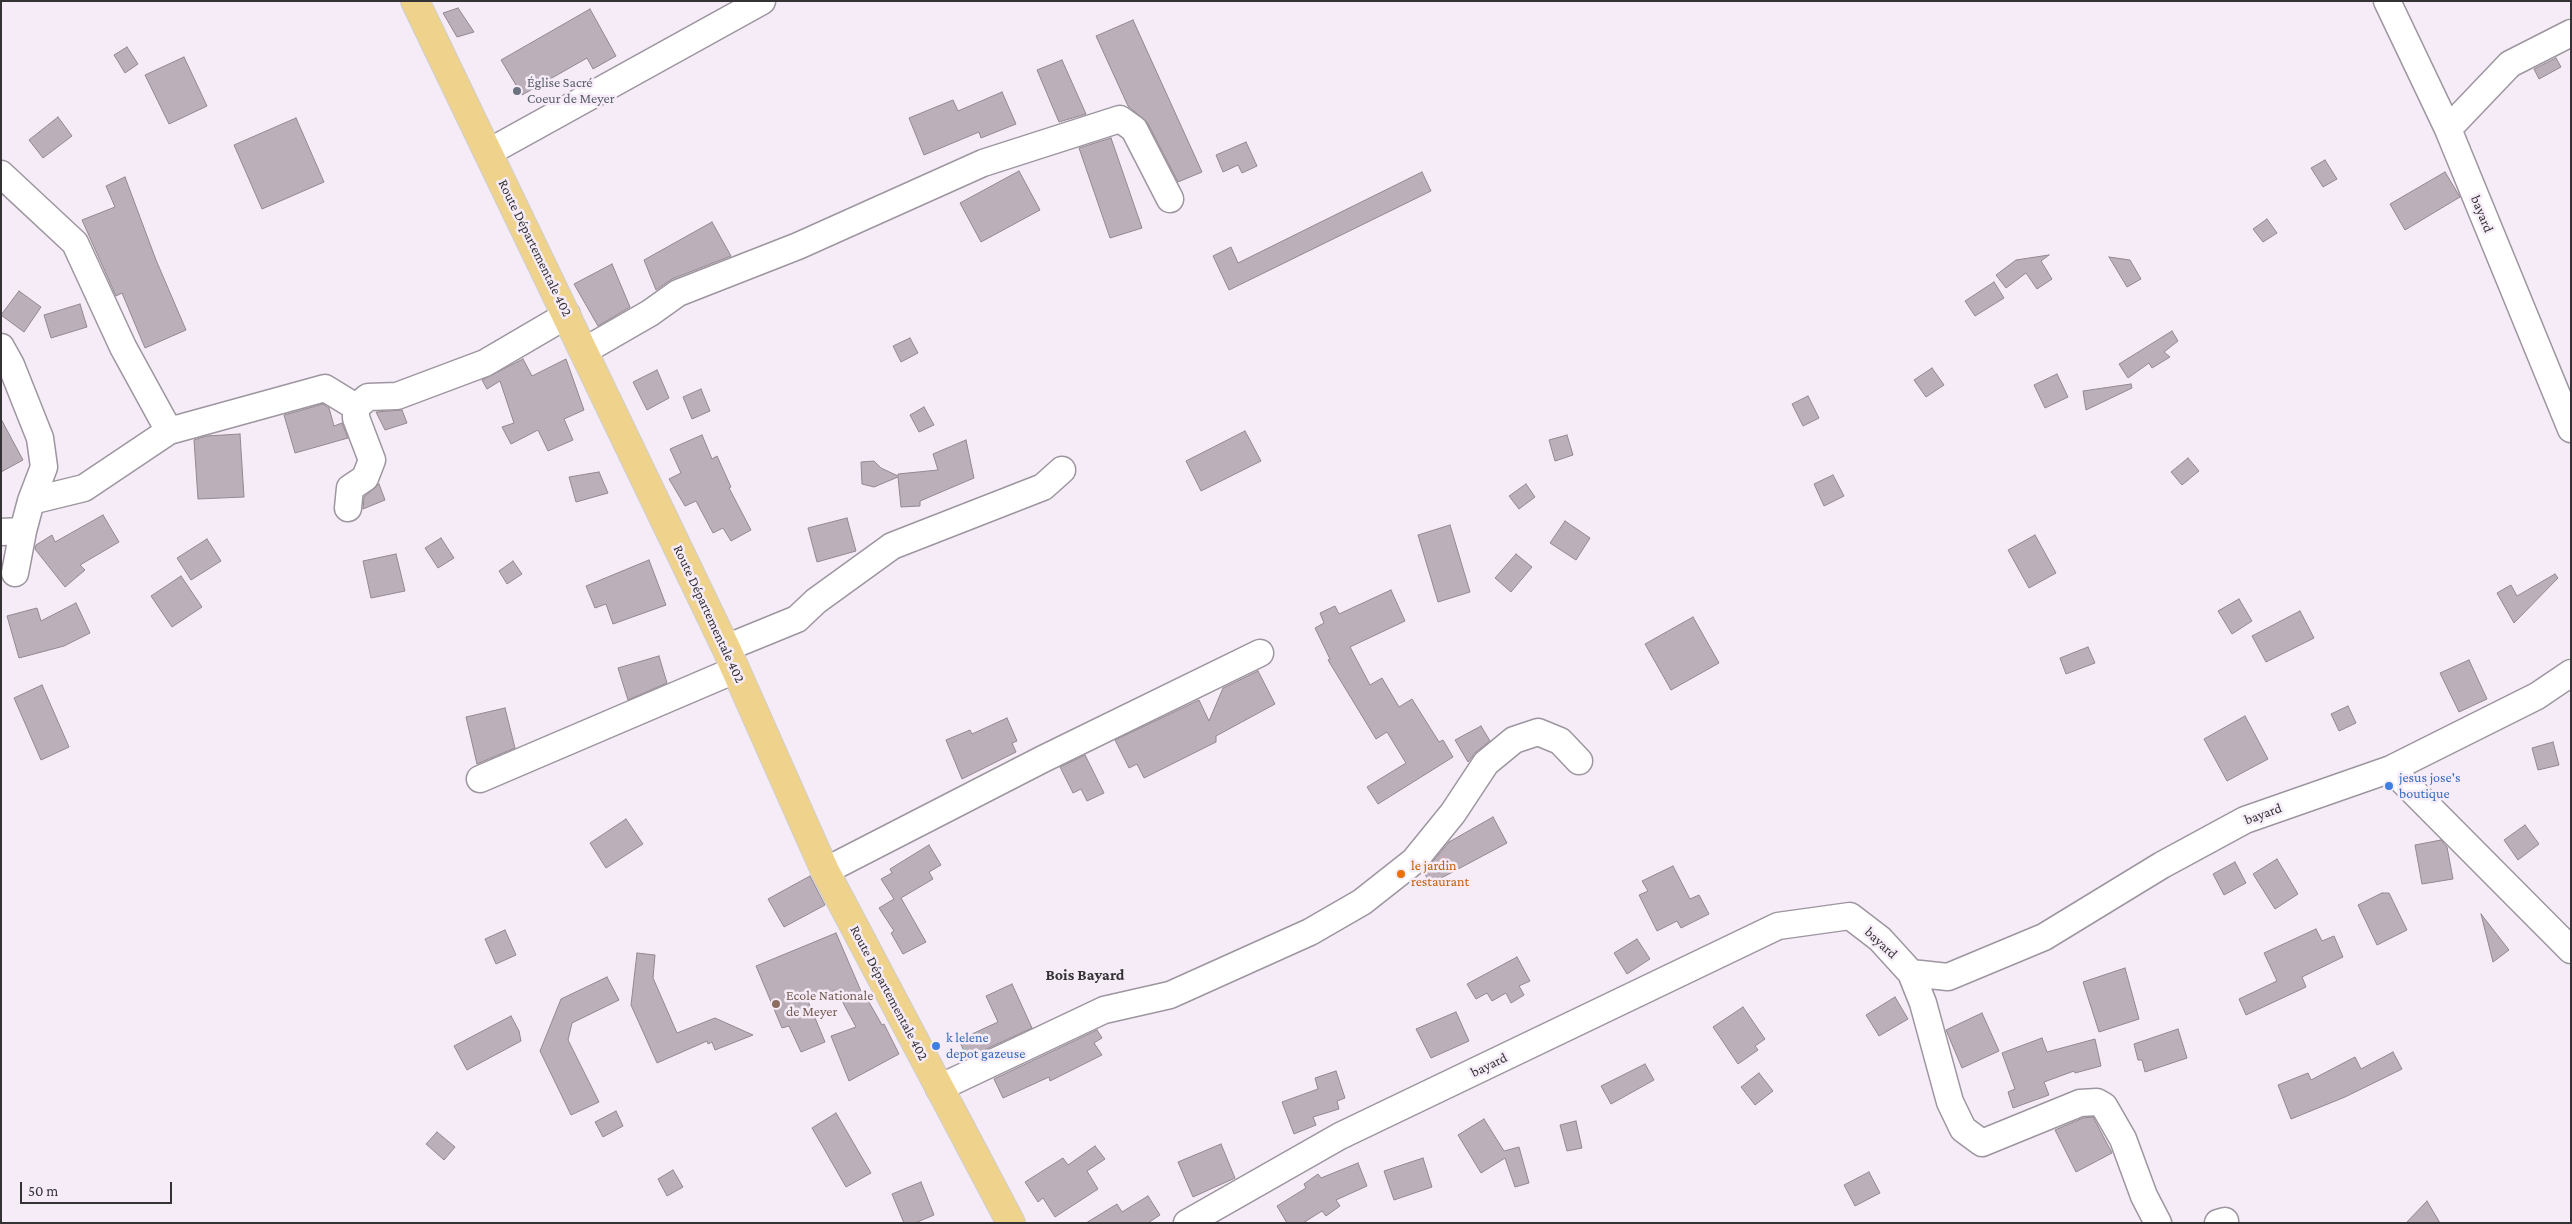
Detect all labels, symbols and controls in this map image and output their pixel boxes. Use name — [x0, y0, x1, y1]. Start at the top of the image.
place label: Église Sacré Coeur de Meyer — [527, 75, 615, 108]
marker: Église Sacré Coeur de Meyer — [511, 85, 523, 97]
street label: Route Départementale 402 — [495, 177, 575, 319]
street label: bayard — [2467, 193, 2497, 235]
street label: Route Départementale 402 — [670, 542, 748, 686]
place label: jesus jose's boutique — [2399, 770, 2460, 802]
marker: jesus jose's boutique — [2383, 780, 2395, 792]
street label: bayard — [2242, 800, 2284, 828]
place label: le jardin restaurant — [1411, 858, 1469, 890]
marker: le jardin restaurant — [1395, 868, 1407, 880]
street label: Route Départementale 402 — [846, 923, 932, 1063]
street label: bayard — [1861, 924, 1901, 962]
district label: Bois Bayard — [1045, 965, 1125, 985]
place label: Ecole Nationale de Meyer — [786, 988, 873, 1020]
marker: Ecole Nationale de Meyer — [770, 998, 782, 1010]
place label: k lelene depot gazeuse — [946, 1030, 1025, 1062]
marker: k lelene depot gazeuse — [930, 1040, 942, 1052]
street label: bayard — [1468, 1049, 1510, 1081]
scale bar — [22, 1172, 175, 1204]
text: 50 m — [28, 1183, 58, 1199]

